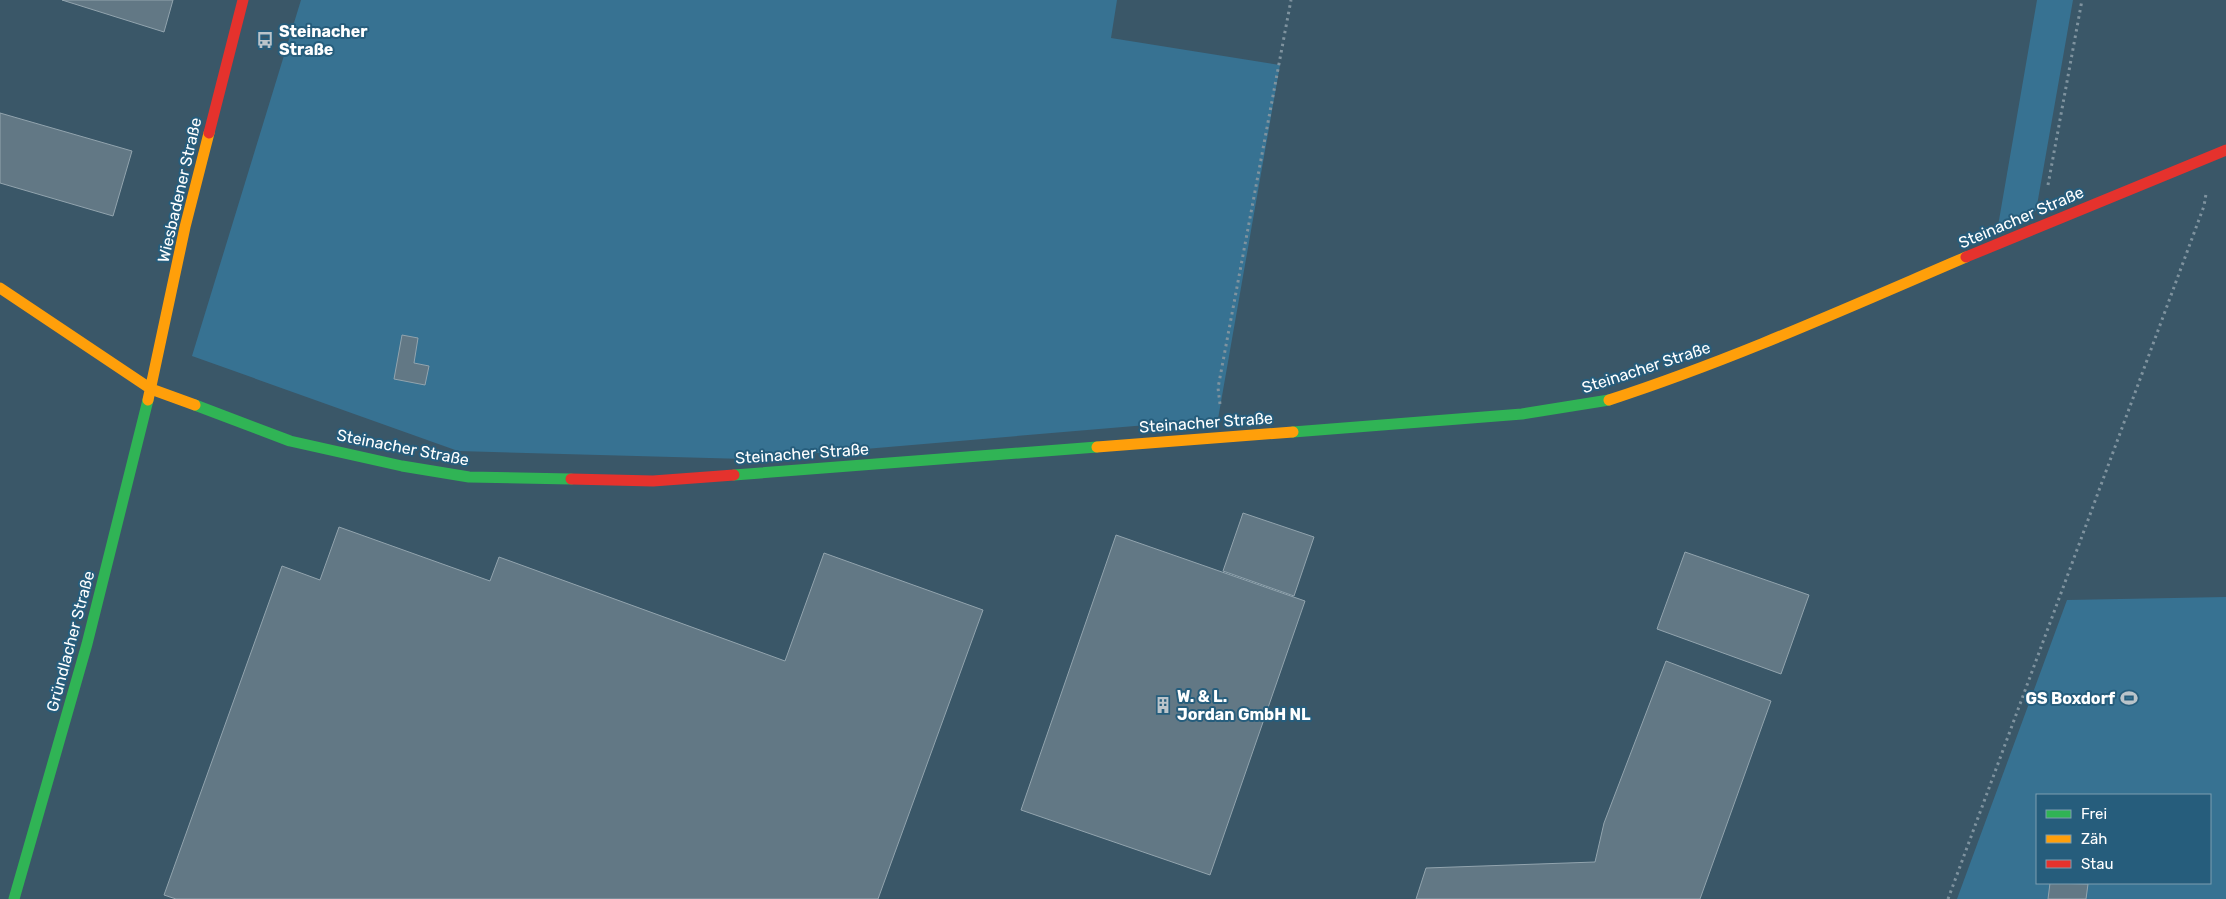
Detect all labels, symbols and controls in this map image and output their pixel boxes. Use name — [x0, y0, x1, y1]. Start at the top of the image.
place label: Steinacher Straße — [279, 22, 368, 59]
bus stop icon: Steinacher Straße — [255, 30, 275, 50]
street label: Wiesbadener Straße — [154, 116, 205, 265]
street label: Steinacher Straße — [1956, 183, 2087, 252]
street label: Steinacher Straße — [1579, 338, 1713, 397]
street label: Steinacher Straße — [1138, 408, 1274, 437]
street label: Steinacher Straße — [335, 425, 471, 470]
street label: Steinacher Straße — [734, 439, 870, 468]
street label: Gründlacher Straße — [43, 569, 98, 714]
place label: W. & L. Jordan GmbH NL — [1177, 687, 1311, 724]
sports icon: GS Boxdorf — [2119, 688, 2139, 708]
place label: GS Boxdorf — [2025, 689, 2116, 708]
building icon: W. & L. Jordan GmbH NL — [1153, 695, 1173, 715]
legend — [2036, 794, 2211, 884]
text: Frei — [2081, 805, 2107, 823]
text: Zäh — [2081, 830, 2107, 848]
text: Stau — [2081, 855, 2114, 873]

